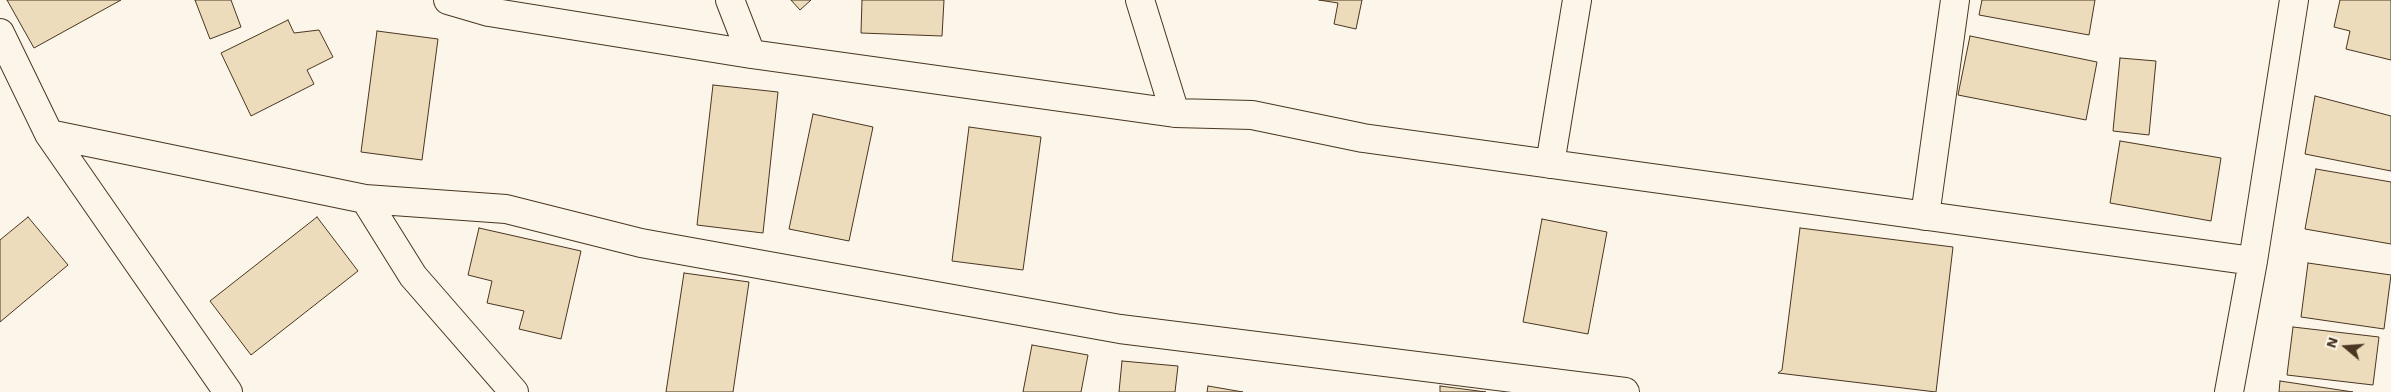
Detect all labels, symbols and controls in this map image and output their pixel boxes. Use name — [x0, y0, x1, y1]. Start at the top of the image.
north arrow — [2321, 322, 2371, 372]
text: N — [2323, 335, 2341, 350]

